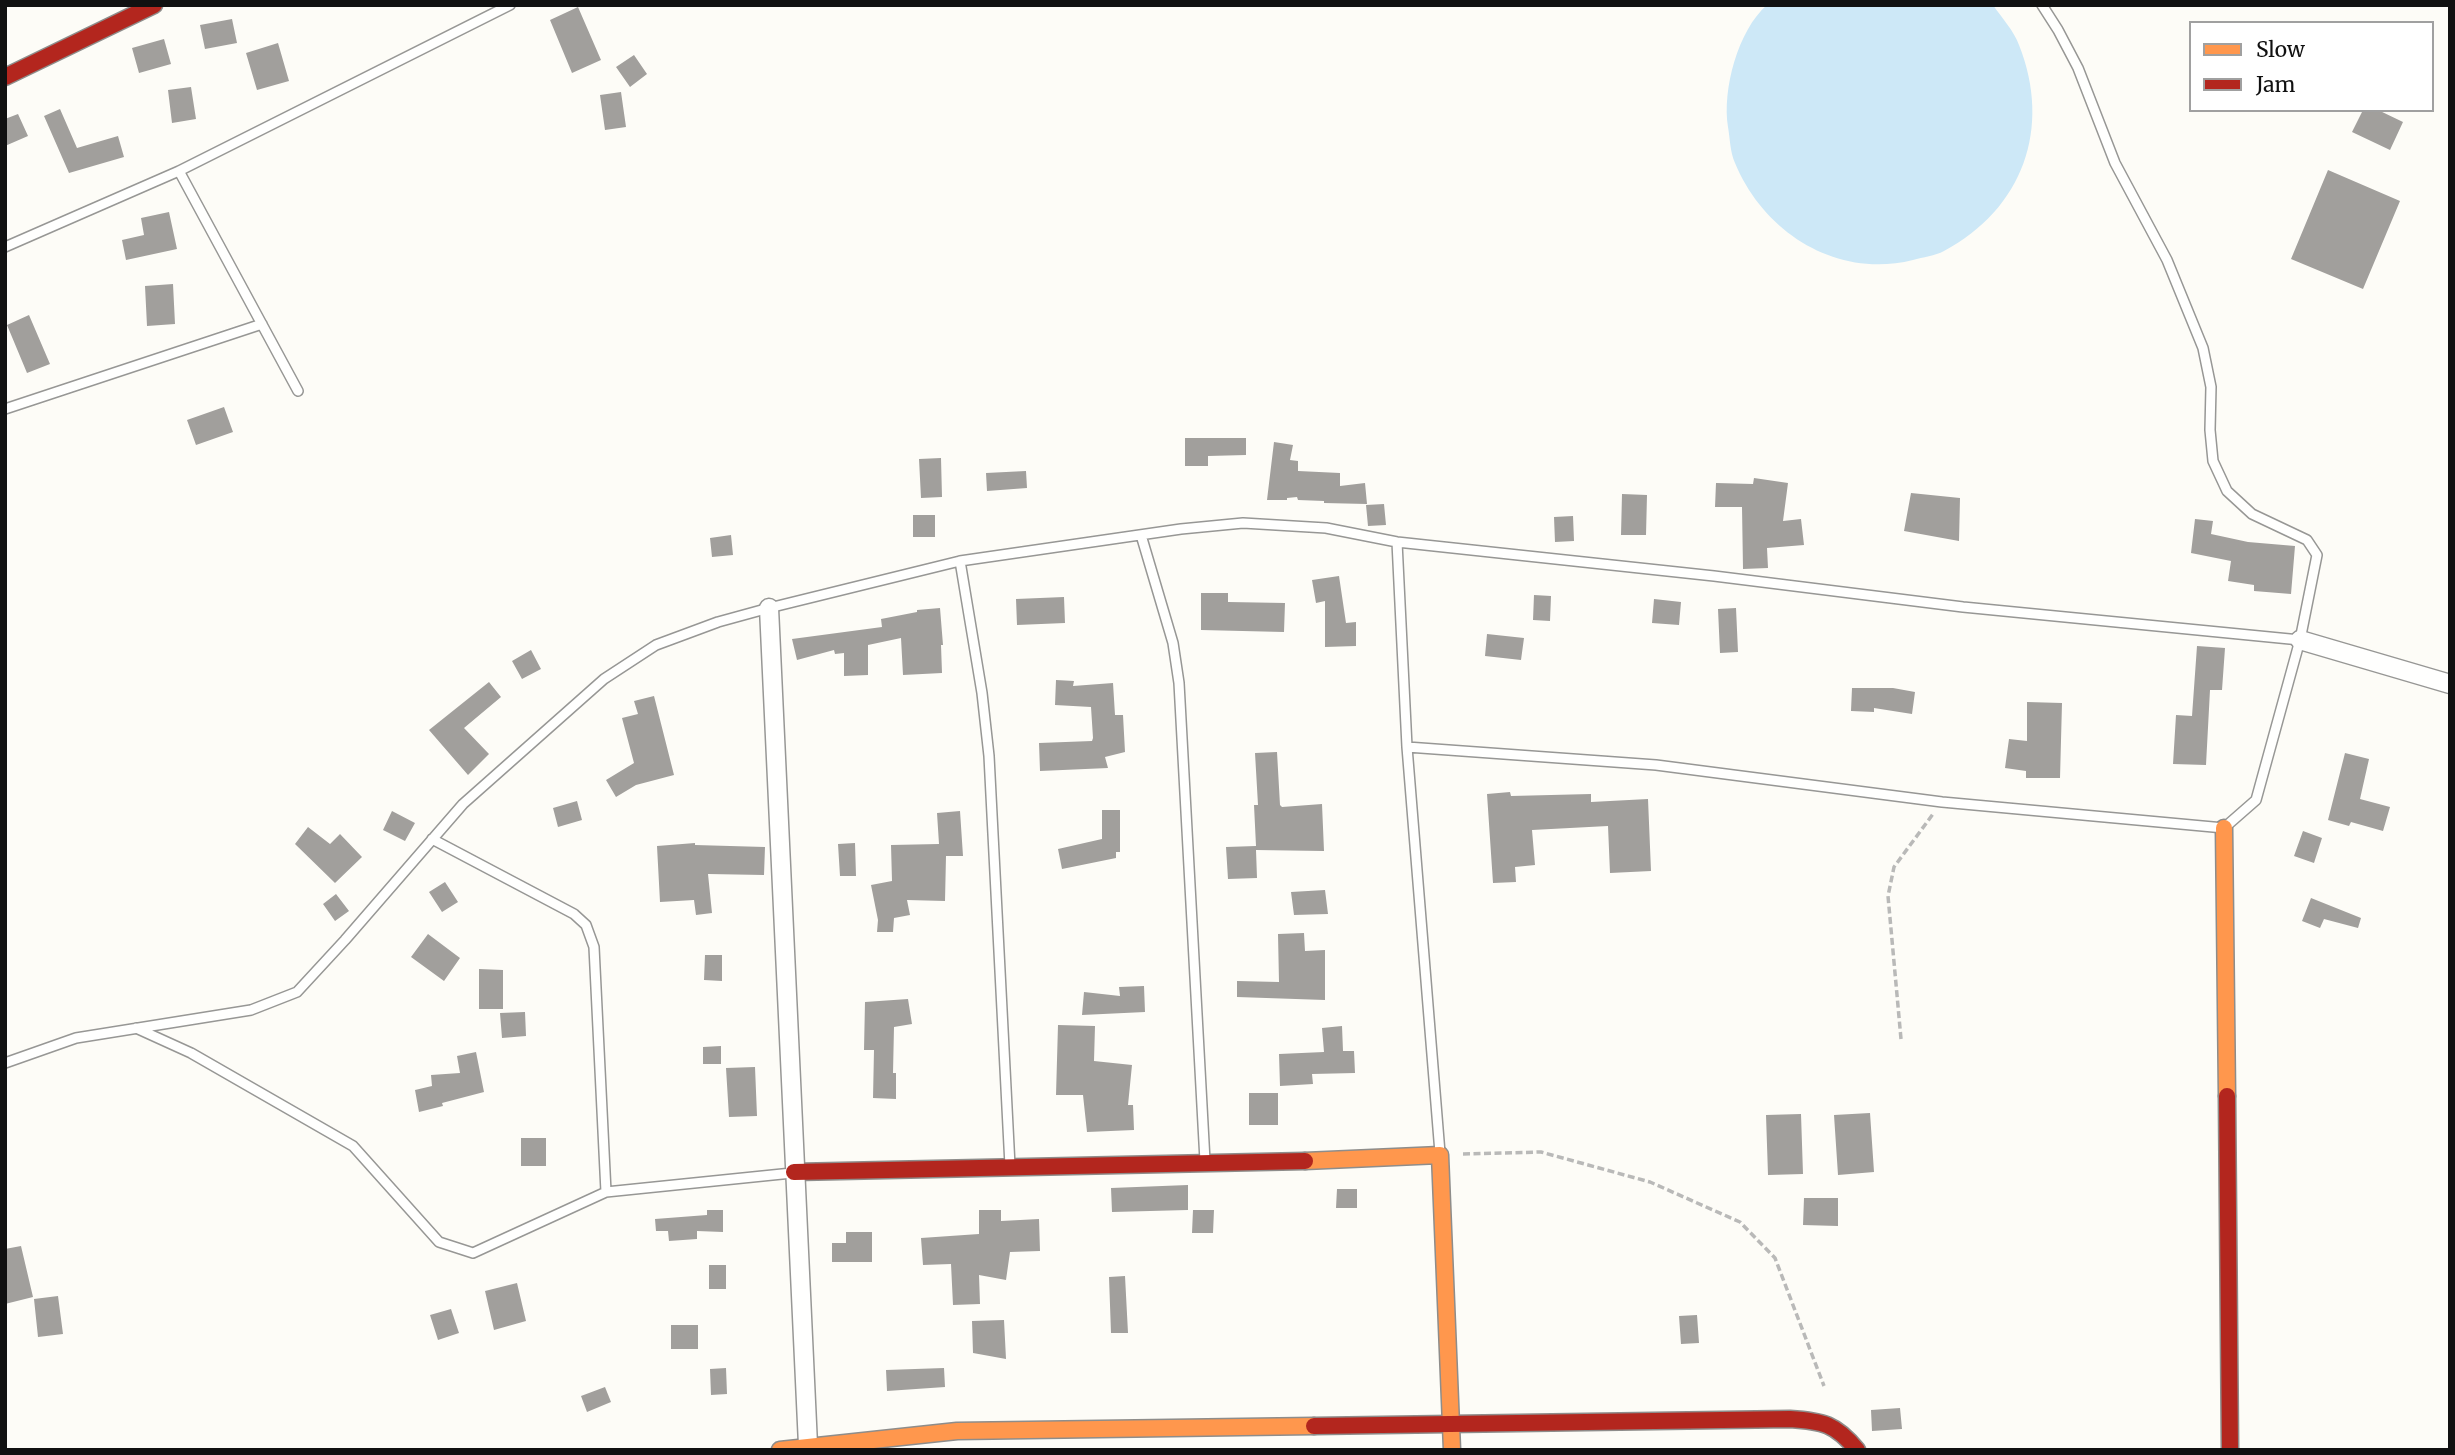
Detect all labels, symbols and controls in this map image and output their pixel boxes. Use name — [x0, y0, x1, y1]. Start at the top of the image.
legend — [2189, 21, 2434, 112]
text: Slow — [2256, 36, 2305, 63]
text: Jam — [2256, 71, 2295, 98]

